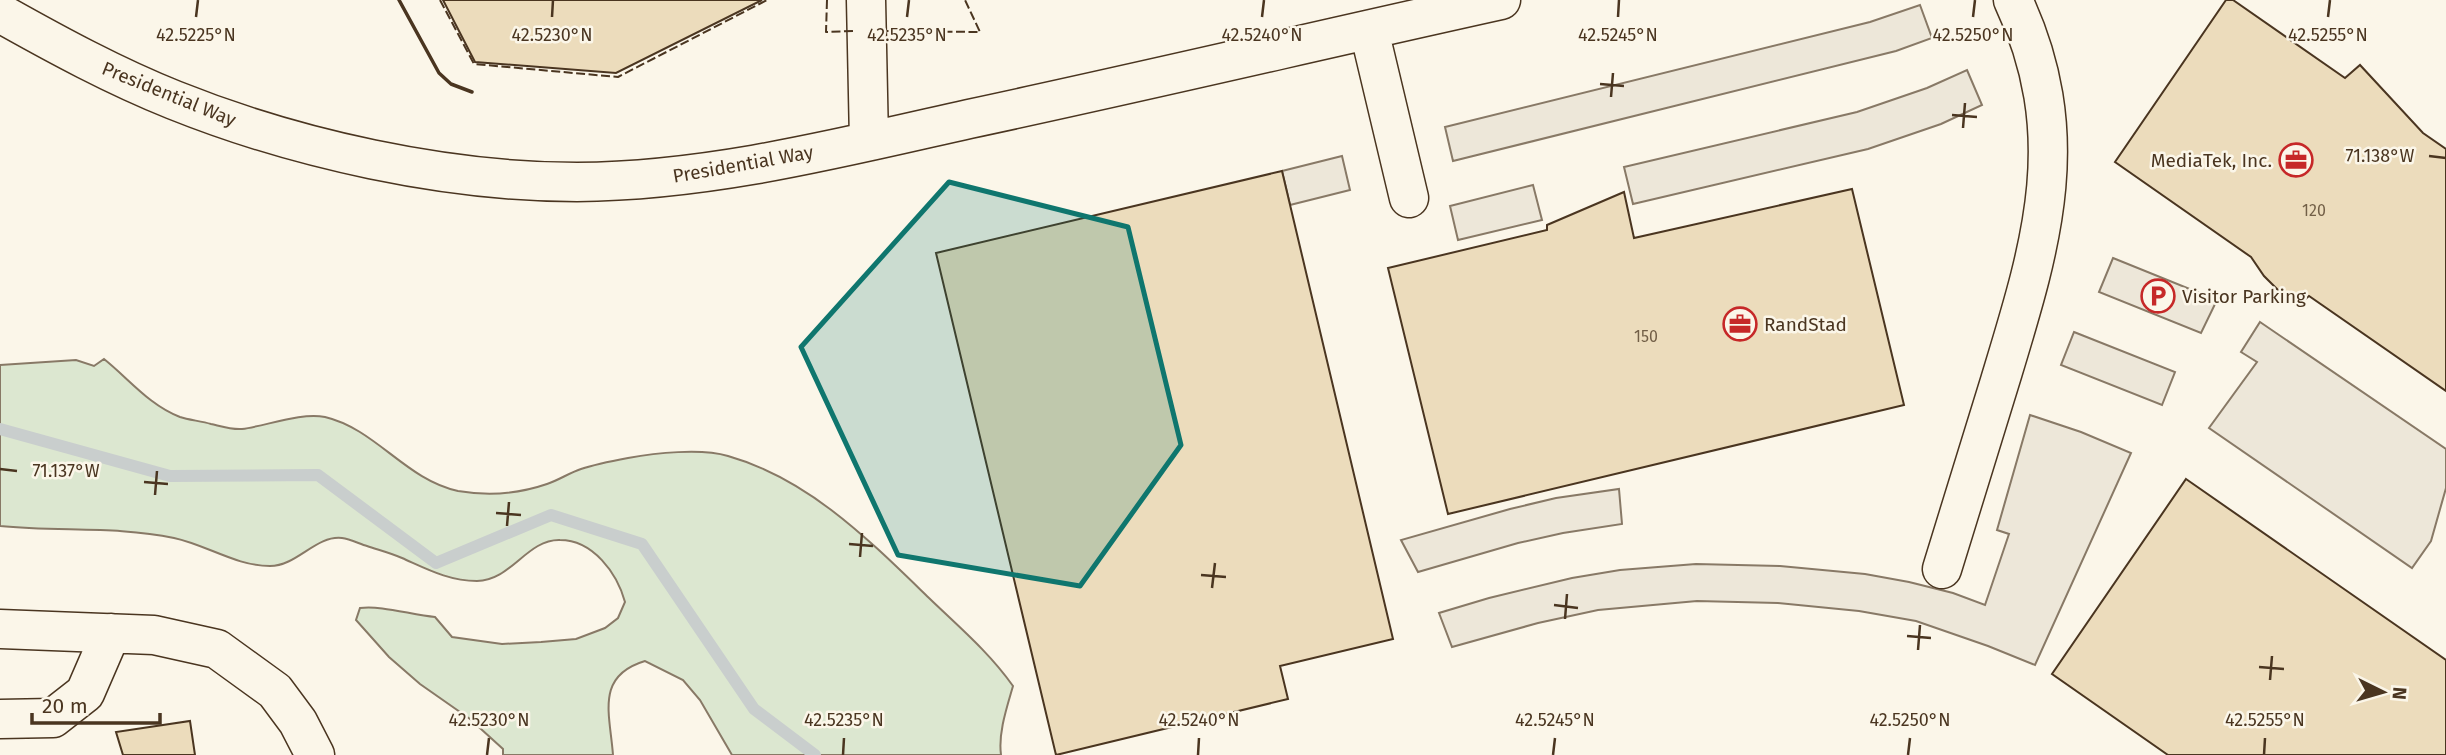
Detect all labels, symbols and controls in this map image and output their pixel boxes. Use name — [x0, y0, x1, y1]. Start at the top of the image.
text: 42.5225°N — [156, 24, 236, 46]
text: 42.5230°N — [512, 24, 592, 46]
text: 42.5235°N — [867, 24, 947, 46]
text: 42.5240°N — [1221, 24, 1303, 46]
text: 42.5245°N — [1578, 24, 1658, 46]
text: 42.5250°N — [1932, 24, 2014, 46]
text: 42.5255°N — [2288, 24, 2368, 46]
street label: Presidential Way — [99, 57, 240, 132]
street label: Presidential Way — [671, 140, 816, 188]
office icon: MediaTek, Inc. — [2277, 141, 2315, 179]
text: 71.138°W — [2346, 145, 2415, 167]
place label: MediaTek, Inc. — [2151, 149, 2272, 172]
house number: 120 — [2302, 201, 2326, 220]
parking icon: Visitor Parking — [2139, 277, 2177, 315]
place label: Visitor Parking — [2182, 285, 2306, 308]
office icon: RandStad — [1721, 305, 1759, 343]
place label: RandStad — [1764, 313, 1847, 336]
house number: 150 — [1634, 327, 1658, 346]
text: 71.137°W — [32, 460, 100, 482]
north arrow — [2348, 657, 2418, 727]
scale bar — [32, 682, 159, 726]
text: N — [2387, 686, 2411, 701]
text: 20 m — [42, 693, 88, 719]
text: 42.5230°N — [449, 709, 529, 731]
text: 42.5235°N — [804, 709, 884, 731]
text: 42.5240°N — [1158, 709, 1240, 731]
text: 42.5245°N — [1515, 709, 1595, 731]
text: 42.5250°N — [1869, 709, 1951, 731]
text: 42.5255°N — [2225, 709, 2305, 731]

